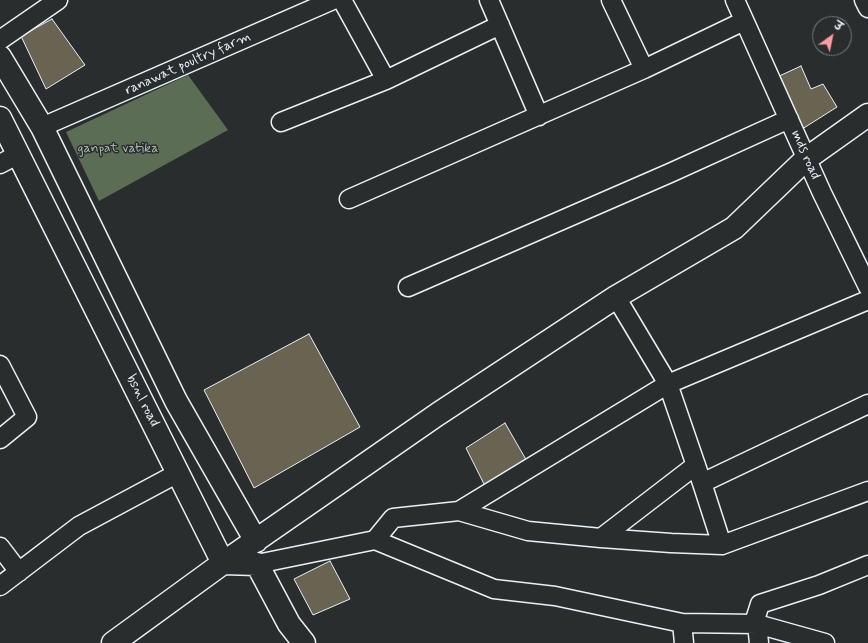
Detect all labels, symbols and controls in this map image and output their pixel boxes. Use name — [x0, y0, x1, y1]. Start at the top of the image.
north arrow — [812, 16, 852, 56]
text: उ — [831, 19, 845, 35]
street label: ranawat poultry farm — [123, 29, 253, 99]
street label: mds road — [787, 128, 823, 182]
park label: ganpat vatika — [78, 141, 158, 157]
street label: bsnl road — [122, 372, 162, 430]

